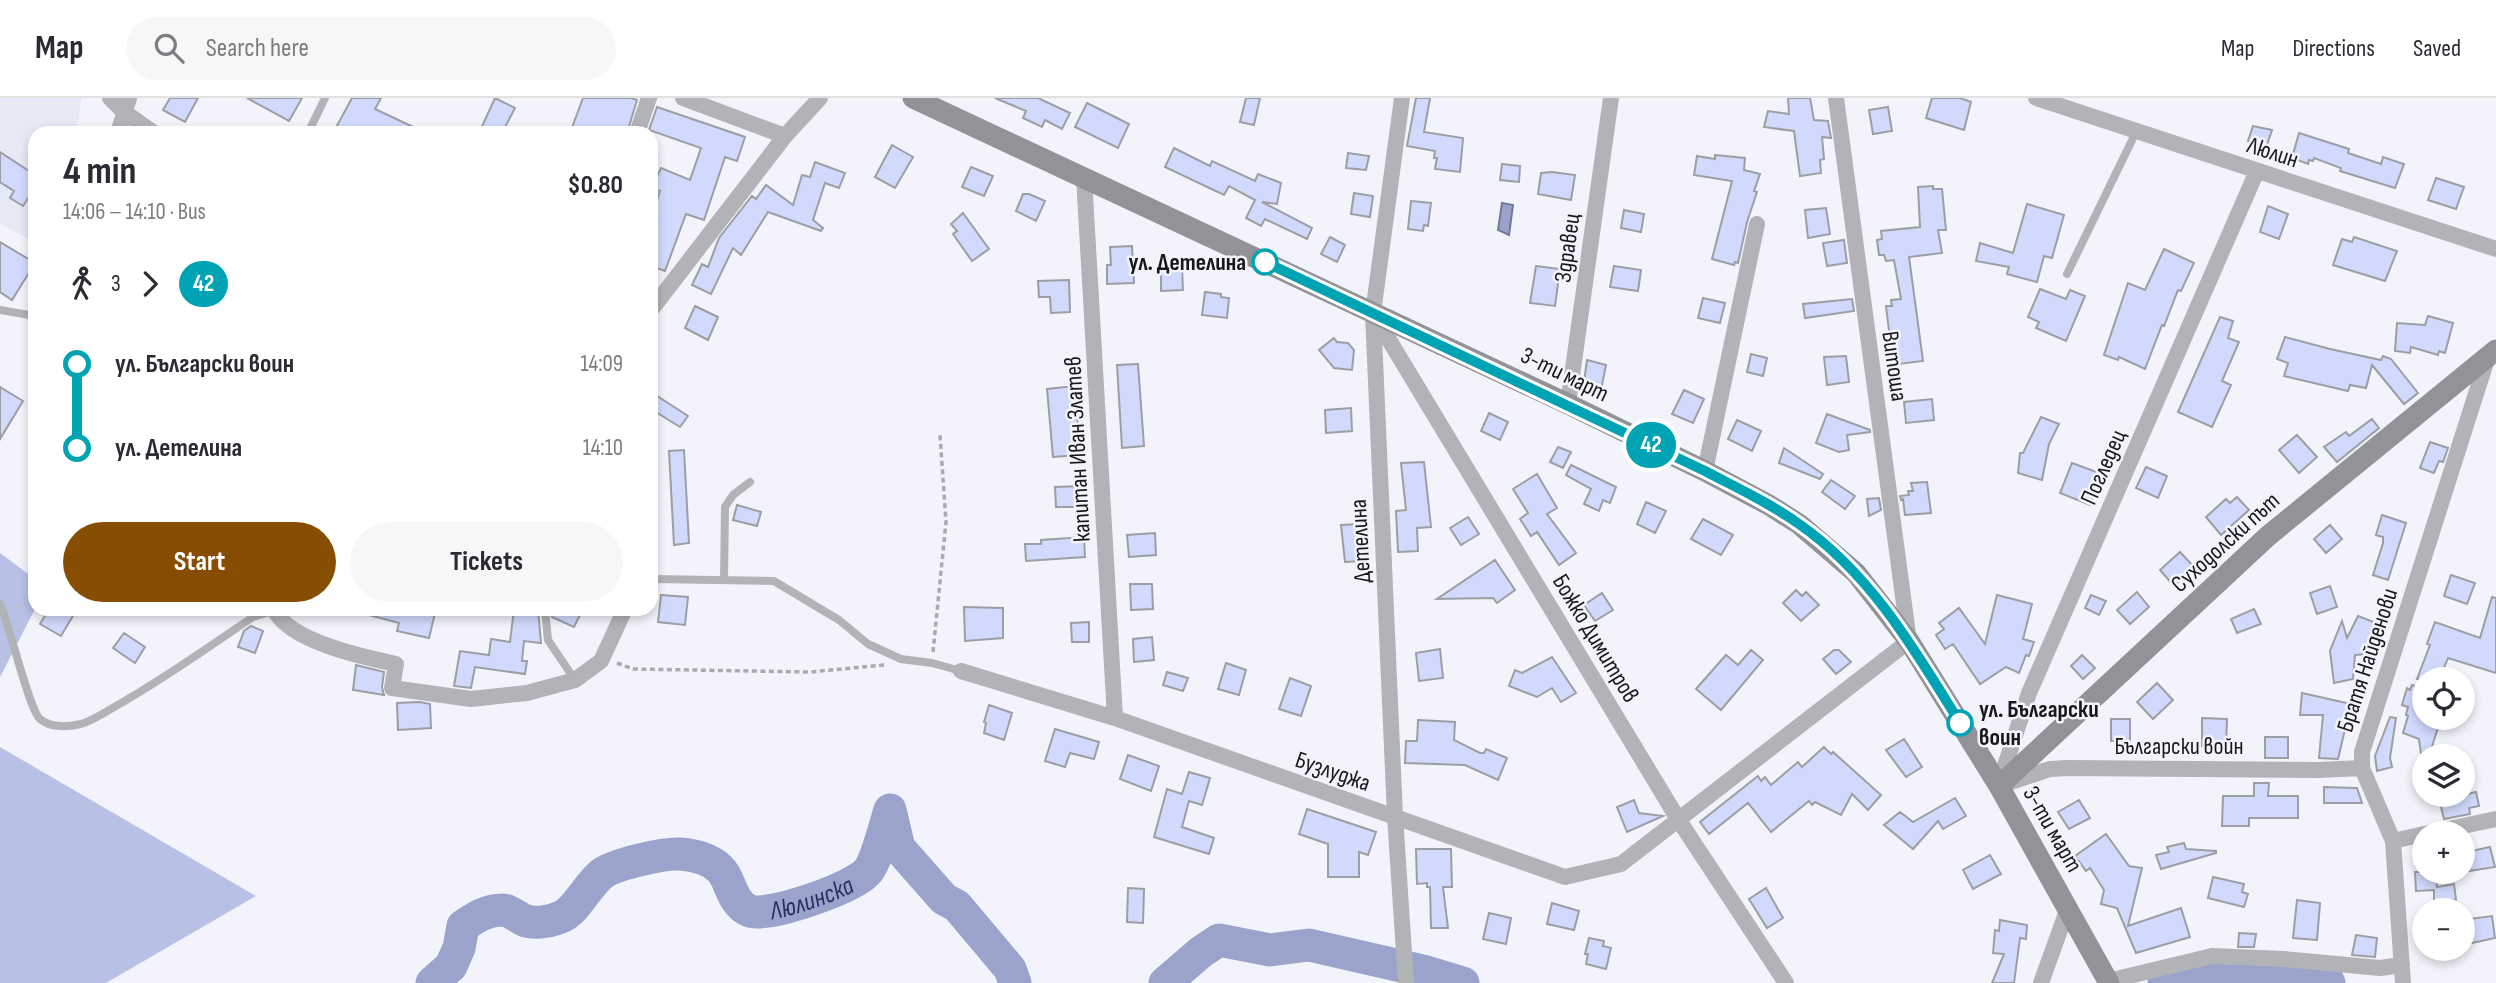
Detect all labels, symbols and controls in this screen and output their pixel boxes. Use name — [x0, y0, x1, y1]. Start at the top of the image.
search box — [126, 17, 616, 80]
text: Map — [35, 28, 84, 68]
icon: search — [150, 29, 188, 67]
text: Search here — [206, 33, 309, 64]
text: Map — [2221, 34, 2254, 63]
text: Directions — [2292, 34, 2375, 63]
text: Saved — [2413, 34, 2461, 63]
street label: Люлин — [2243, 130, 2302, 174]
text: 4 min — [63, 149, 136, 194]
text: $0.80 — [567, 170, 623, 201]
text: 14:06 – 14:10 · Bus — [63, 198, 206, 226]
street label: Здравец — [1548, 212, 1587, 284]
place label: ул. Детелина — [1129, 248, 1246, 277]
marker: ул. Детелина — [1252, 249, 1278, 275]
icon: walk — [63, 265, 101, 303]
icon: forward — [131, 265, 169, 303]
text: 42 — [193, 269, 214, 298]
text: 3 — [111, 270, 121, 298]
street label: Витоша — [1875, 329, 1914, 403]
street label: 3-ти март — [1516, 341, 1614, 408]
text: ул. Български воин — [115, 349, 294, 380]
text: 14:09 — [581, 350, 623, 378]
street label: капитан Иван Златев — [1058, 355, 1097, 543]
line badge: 42 — [1620, 422, 1682, 468]
street label: Погледец — [2074, 425, 2133, 509]
text: 42 — [1640, 430, 1662, 459]
text: ул. Детелина — [115, 433, 242, 464]
text: 14:10 — [583, 434, 623, 462]
street label: Суходолски път — [2165, 486, 2286, 599]
street label: Детелина — [1344, 498, 1377, 584]
button: Start — [63, 522, 336, 602]
button: Tickets — [350, 522, 623, 602]
street label: Божко Димитров — [1546, 569, 1645, 708]
street label: Братя Найденови — [2331, 585, 2404, 736]
map controls — [2412, 667, 2475, 961]
button: locate — [2412, 667, 2475, 730]
place label: ул. Български воин — [1979, 695, 2099, 752]
marker: ул. Български воин — [1947, 710, 1973, 736]
street label: Български войн — [2114, 732, 2244, 761]
button: layers — [2412, 744, 2475, 807]
street label: Бузлуджа — [1291, 745, 1374, 798]
street label: 3-ти март — [2016, 781, 2089, 877]
button: + — [2412, 821, 2475, 884]
water label: Люлинска — [767, 870, 859, 928]
button: − — [2412, 898, 2475, 961]

